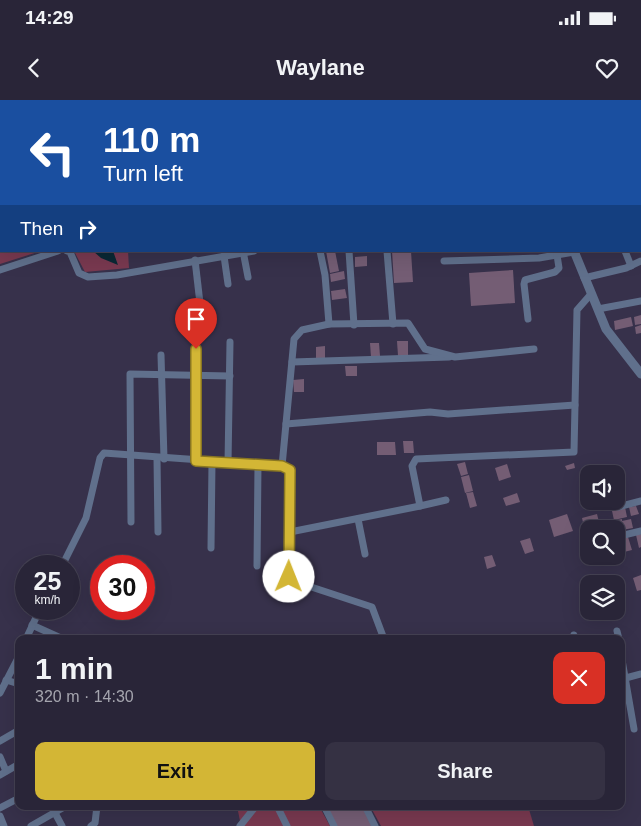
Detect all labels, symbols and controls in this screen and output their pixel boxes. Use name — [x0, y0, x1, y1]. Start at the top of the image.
text: 14:29 — [25, 7, 74, 28]
icon: back — [20, 54, 48, 82]
icon: heart — [593, 54, 621, 82]
text: Waylane — [276, 55, 365, 80]
icon: left — [20, 120, 85, 185]
text: 110 m — [103, 120, 200, 159]
text: Turn left — [103, 161, 183, 186]
icon: right — [73, 215, 101, 243]
text: Then — [20, 218, 63, 239]
pin — [175, 298, 217, 349]
icon: arrive — [182, 305, 210, 333]
map controls — [580, 465, 625, 620]
button: sound — [580, 465, 625, 510]
button: search — [580, 520, 625, 565]
position arrow — [262, 550, 314, 602]
speed limit sign: 30 — [90, 555, 155, 620]
text: 25 — [34, 567, 61, 595]
button: layers — [580, 575, 625, 620]
text: km/h — [34, 593, 61, 607]
text: 1 min — [35, 652, 113, 685]
button: close — [553, 652, 605, 704]
text: 320 m · 14:30 — [35, 688, 134, 705]
button: Exit — [35, 742, 315, 800]
button: Share — [325, 742, 605, 800]

